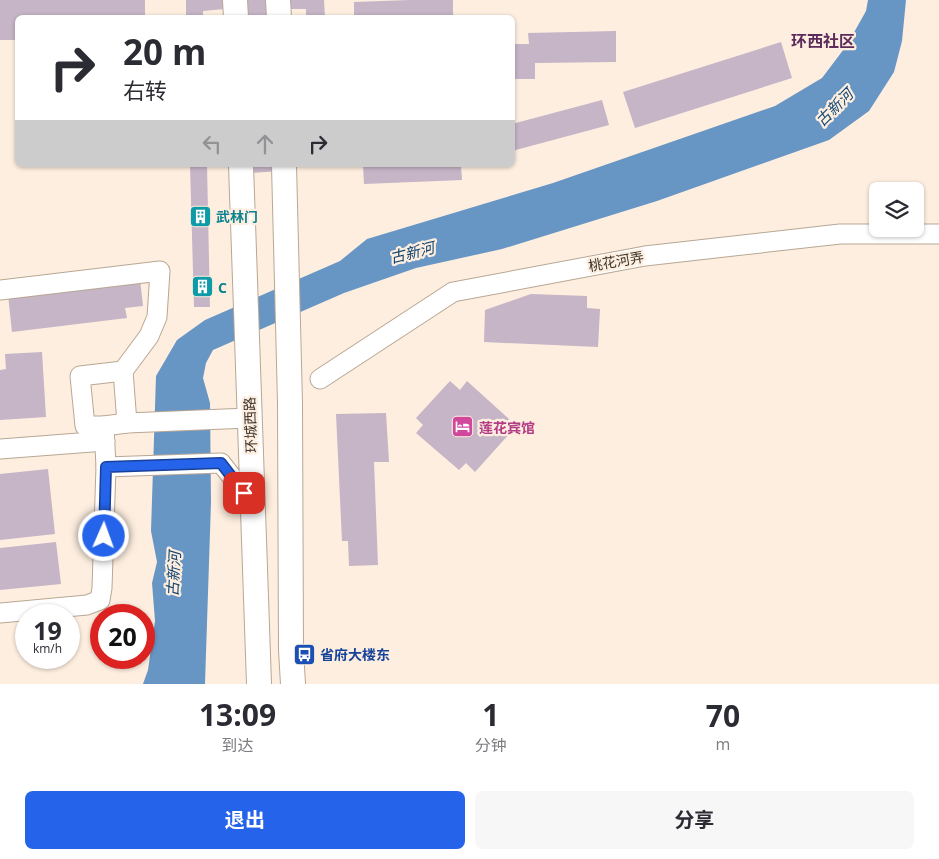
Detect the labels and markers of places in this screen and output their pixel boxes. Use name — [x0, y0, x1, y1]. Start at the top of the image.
building icon: 武林门 — [188, 204, 212, 228]
place label: 武林门 — [216, 207, 258, 226]
building icon: C — [190, 275, 214, 299]
place label: C — [218, 278, 227, 297]
hotel icon: 莲花宾馆 — [451, 415, 475, 439]
place label: 莲花宾馆 — [479, 418, 535, 437]
pin — [223, 472, 265, 514]
bus stop icon: 省府大楼东 — [292, 642, 316, 666]
place label: 省府大楼东 — [320, 645, 390, 664]

